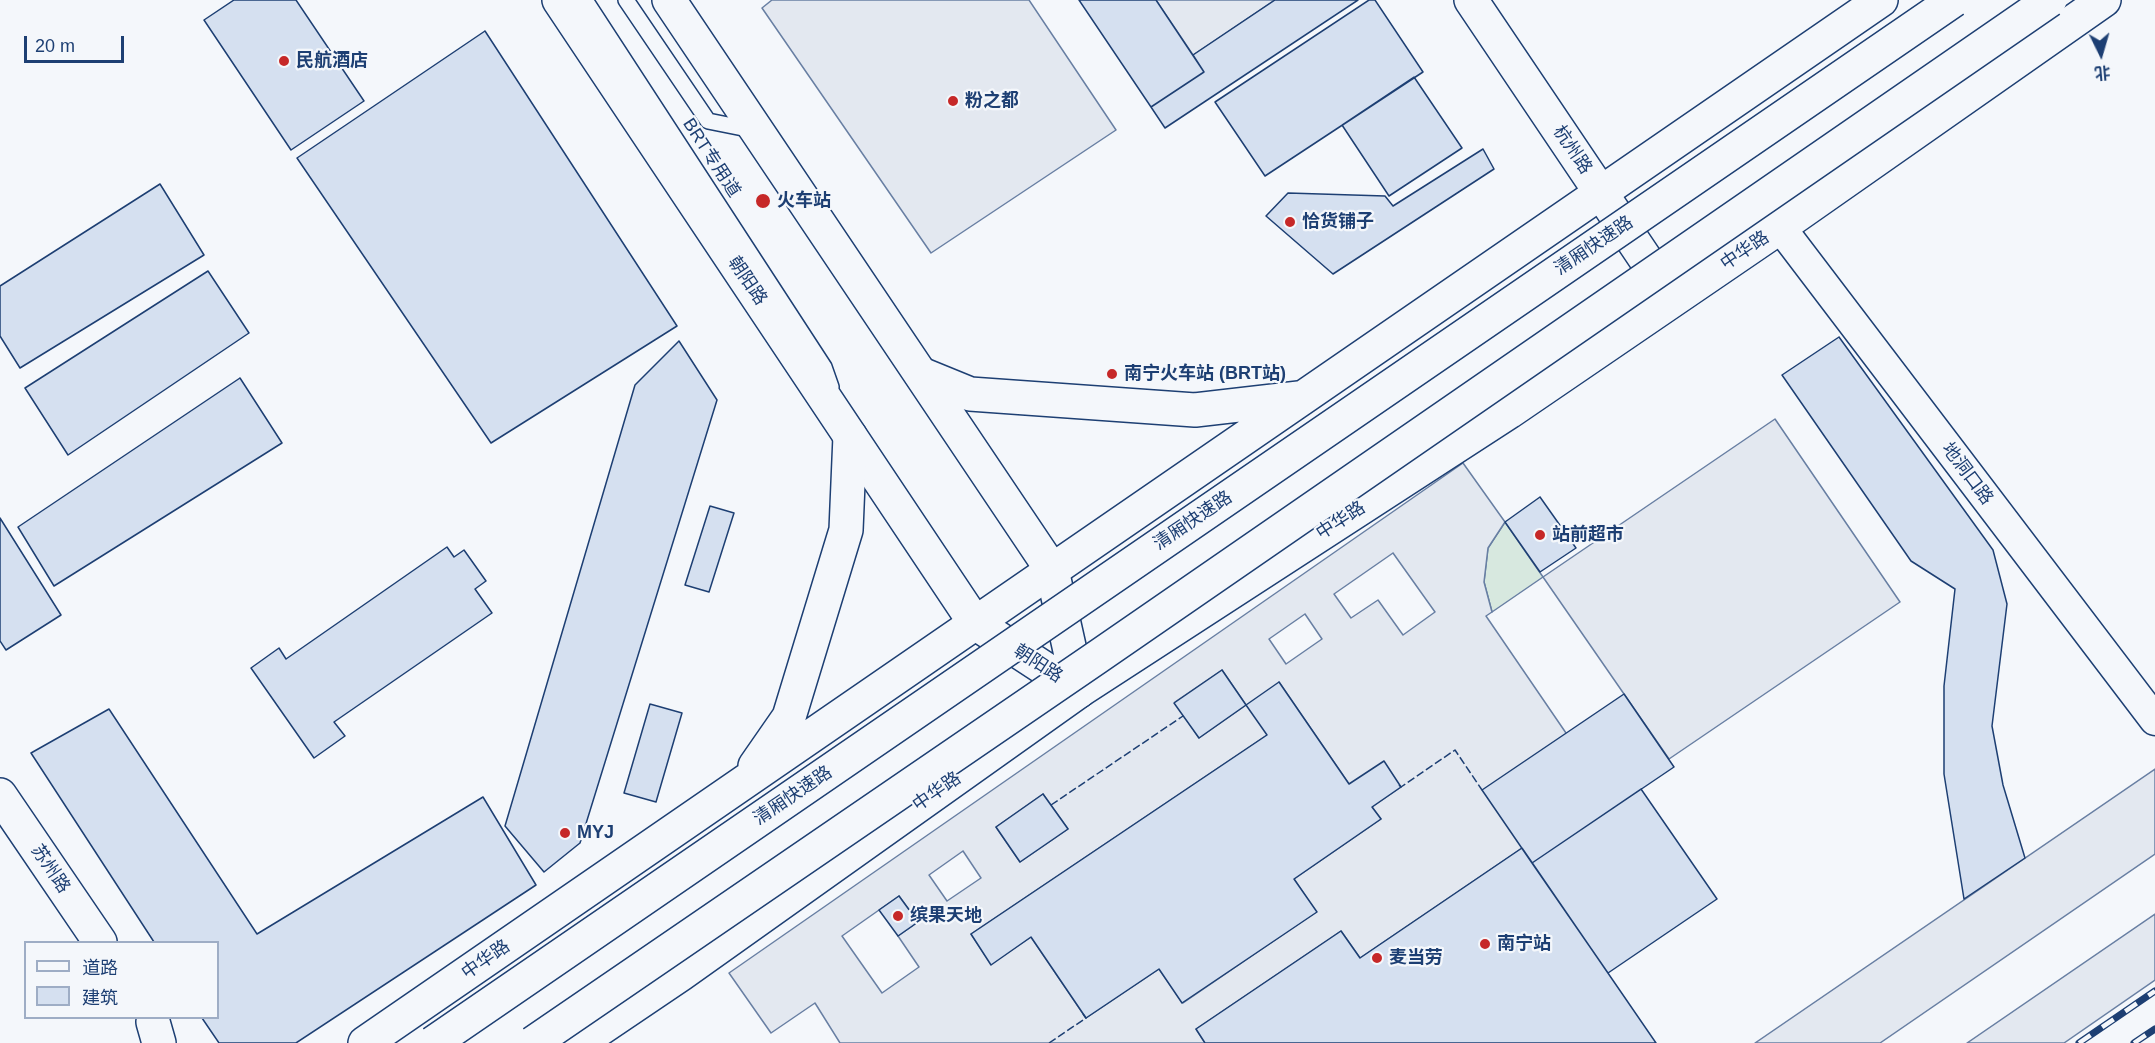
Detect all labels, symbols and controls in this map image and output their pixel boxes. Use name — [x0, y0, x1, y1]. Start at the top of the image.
scale bar — [27, 24, 128, 62]
north arrow — [2071, 24, 2131, 84]
text: 20 m — [35, 36, 75, 56]
place label: 民航酒店 — [296, 50, 368, 72]
marker: 民航酒店 — [277, 54, 291, 68]
text: 北 — [2094, 63, 2111, 82]
place label: 粉之都 — [965, 90, 1019, 112]
marker: 粉之都 — [946, 94, 960, 108]
street label: BRT专用道 — [678, 115, 744, 201]
street label: 杭州路 — [1548, 122, 1596, 178]
place label: 火车站 — [777, 190, 831, 212]
marker: 火车站 — [754, 192, 772, 210]
place label: 恰货铺子 — [1302, 211, 1374, 233]
street label: 清厢快速路 — [1551, 212, 1637, 280]
marker: 恰货铺子 — [1283, 215, 1297, 229]
street label: 中华路 — [1717, 227, 1773, 275]
street label: 朝阳路 — [723, 253, 771, 309]
place label: 南宁火车站 (BRT站) — [1124, 363, 1286, 385]
marker: 南宁火车站 (BRT站) — [1105, 367, 1119, 381]
street label: 地洞口路 — [1937, 439, 1997, 509]
street label: 清厢快速路 — [1150, 487, 1236, 555]
street label: 中华路 — [1312, 497, 1370, 545]
place label: 站前超市 — [1552, 524, 1624, 546]
marker: 站前超市 — [1533, 528, 1547, 542]
street label: 朝阳路 — [1009, 640, 1067, 688]
street label: 清厢快速路 — [750, 762, 836, 830]
street label: 中华路 — [909, 768, 965, 816]
place label: MYJ — [577, 822, 614, 844]
marker: MYJ — [558, 826, 572, 840]
street label: 苏州路 — [26, 841, 74, 897]
place label: 缤果天地 — [910, 905, 982, 927]
marker: 缤果天地 — [891, 909, 905, 923]
place label: 南宁站 — [1497, 933, 1551, 955]
street label: 中华路 — [458, 936, 514, 984]
marker: 南宁站 — [1478, 937, 1492, 951]
legend — [24, 941, 219, 1019]
place label: 麦当劳 — [1389, 947, 1443, 969]
marker: 麦当劳 — [1370, 951, 1384, 965]
text: 道路 — [82, 958, 118, 978]
text: 建筑 — [82, 988, 118, 1008]

